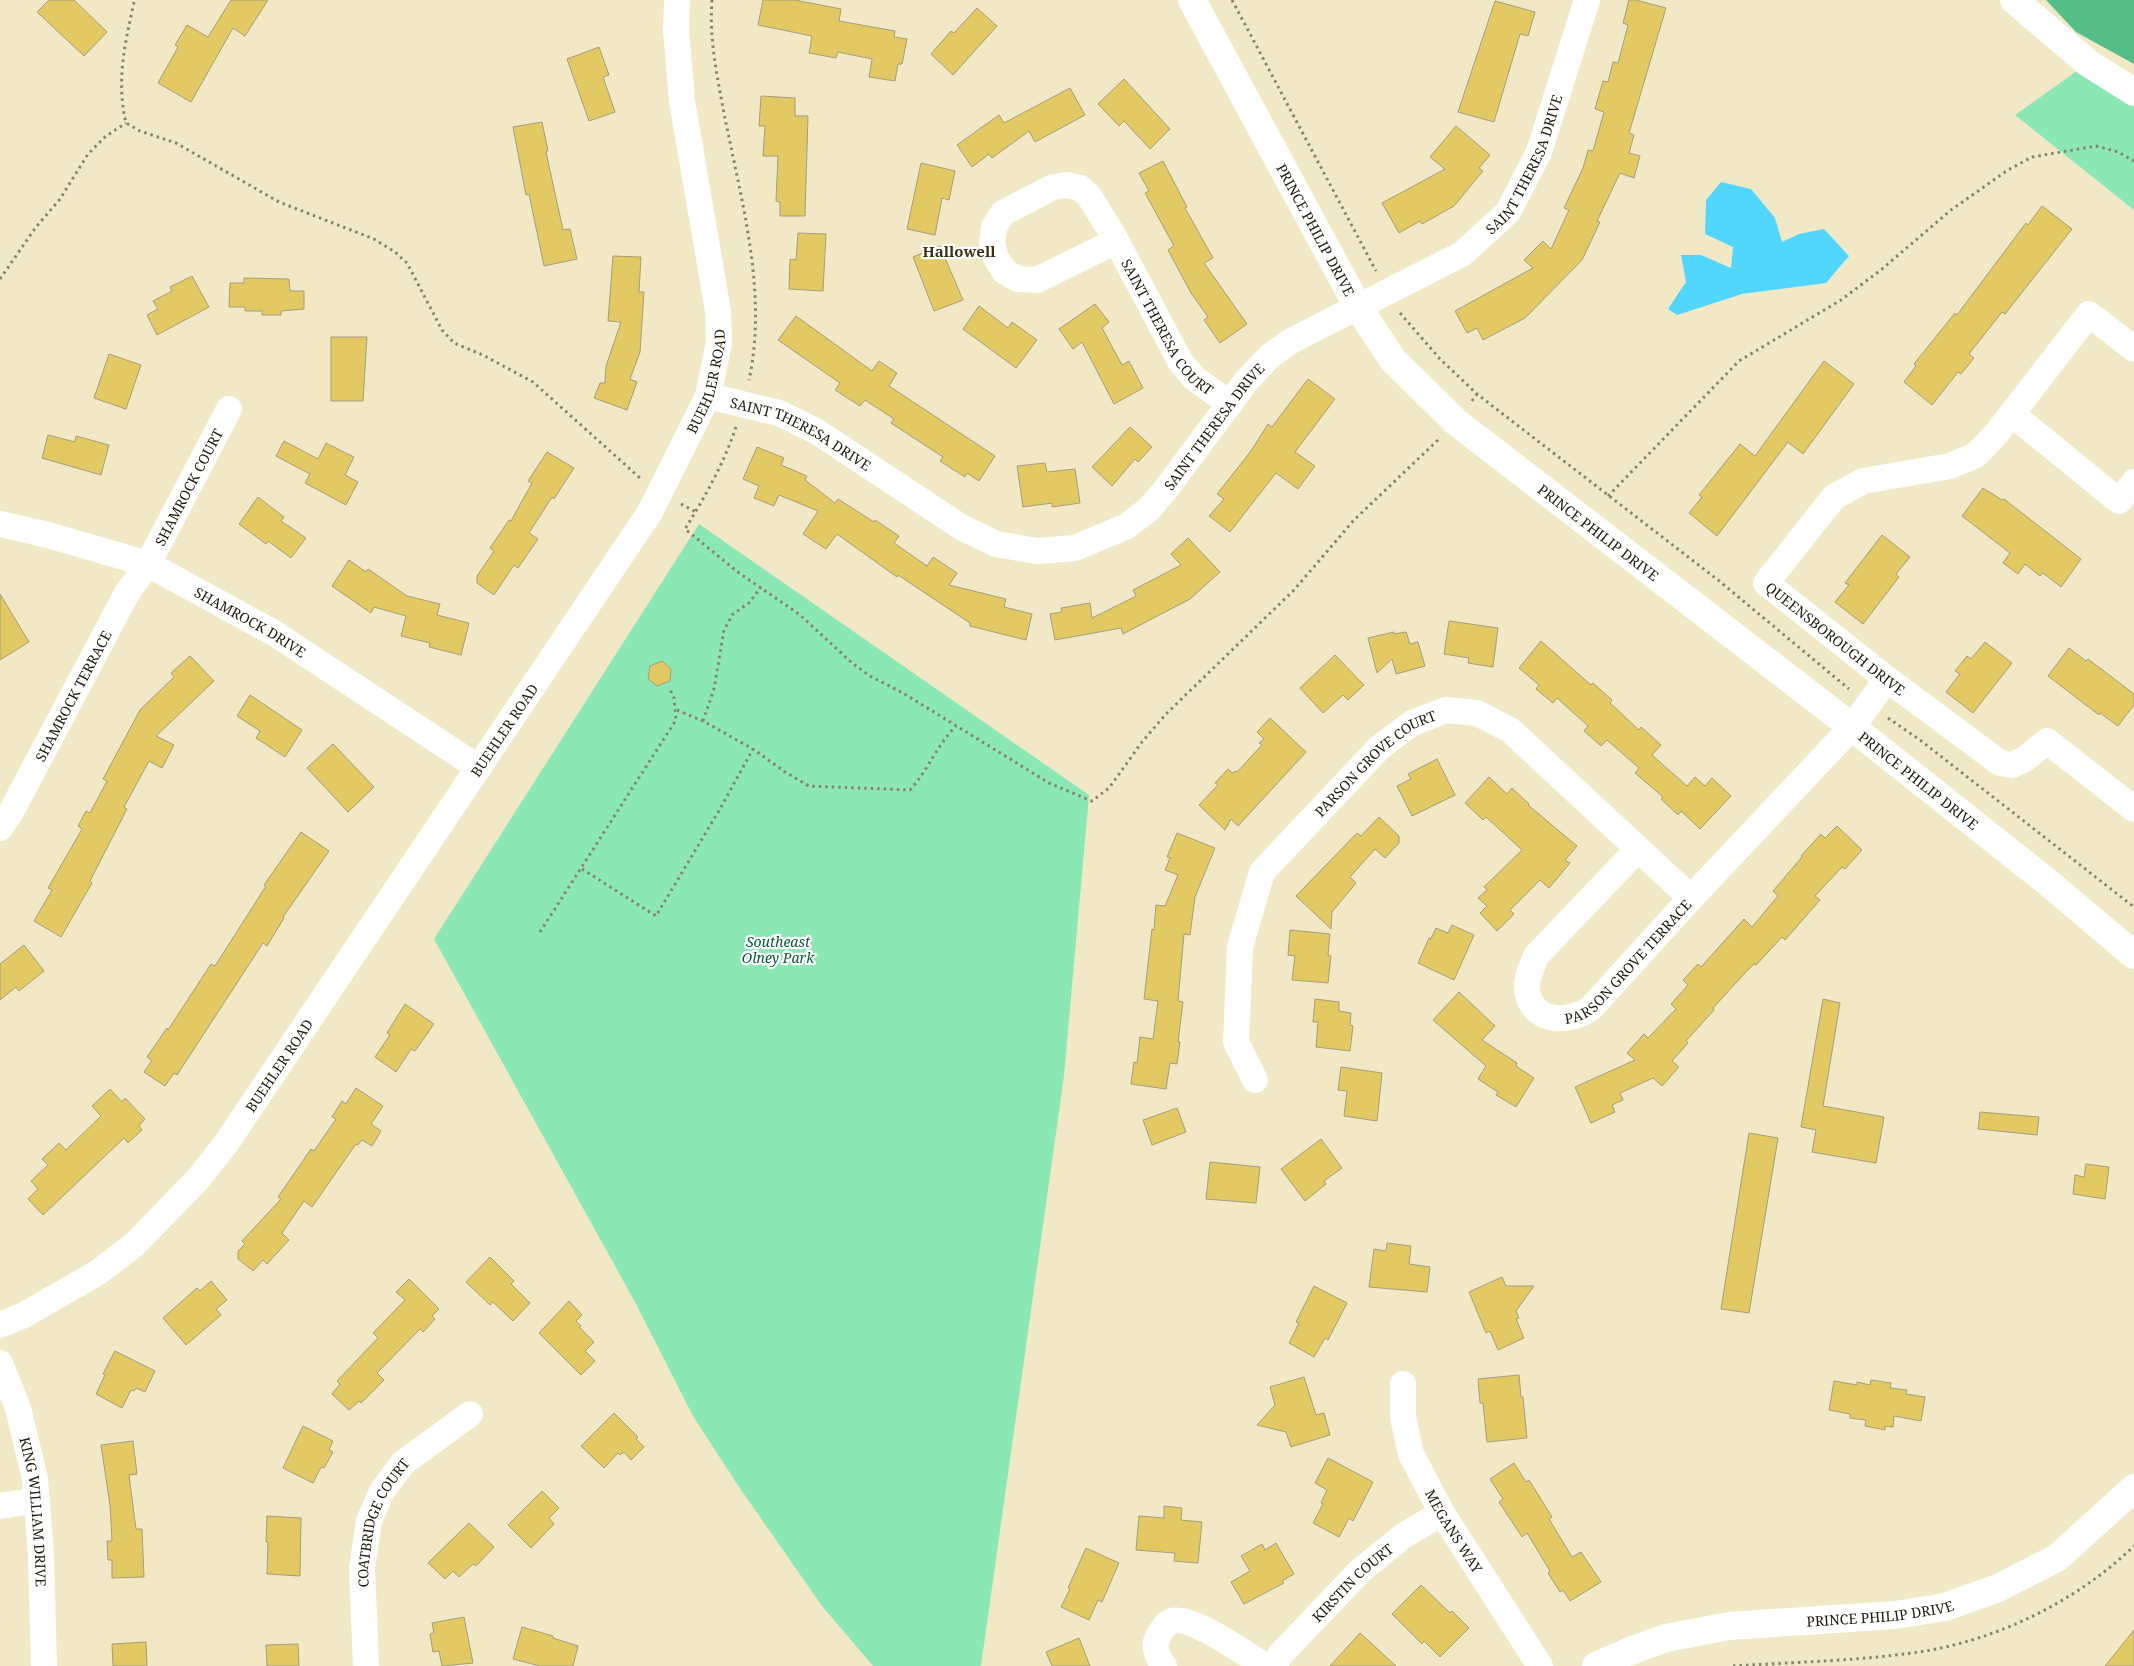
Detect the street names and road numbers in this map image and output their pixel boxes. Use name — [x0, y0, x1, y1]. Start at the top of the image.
street label: SAINT THERESA DRIVE — [1481, 92, 1566, 238]
street label: PRINCE PHILIP DRIVE — [1273, 160, 1360, 299]
street label: SAINT THERESA COURT — [1118, 255, 1218, 399]
street label: BUEHLER ROAD — [681, 329, 729, 436]
street label: SAINT THERESA DRIVE — [1159, 358, 1268, 494]
street label: SAINT THERESA DRIVE — [729, 392, 875, 475]
street label: SHAMROCK COURT — [150, 425, 227, 549]
street label: PRINCE PHILIP DRIVE — [1534, 479, 1663, 585]
street label: QUEENSBOROUGH DRIVE — [1762, 577, 1910, 699]
street label: SHAMROCK DRIVE — [191, 582, 310, 661]
street label: SHAMROCK TERRACE — [30, 627, 115, 765]
street label: BUEHLER ROAD — [466, 680, 542, 780]
street label: PARSON GROVE COURT — [1310, 705, 1439, 820]
street label: PRINCE PHILIP DRIVE — [1855, 727, 1983, 833]
street label: PARSON GROVE TERRACE — [1563, 895, 1695, 1027]
street label: BUEHLER ROAD — [240, 1015, 317, 1116]
street label: KING WILLIAM DRIVE — [16, 1435, 51, 1587]
street label: COATBRIDGE COURT — [352, 1454, 413, 1588]
street label: MEGANS WAY — [1421, 1486, 1487, 1576]
street label: KIRSTIN COURT — [1307, 1538, 1397, 1626]
street label: PRINCE PHILIP DRIVE — [1806, 1595, 1956, 1630]

